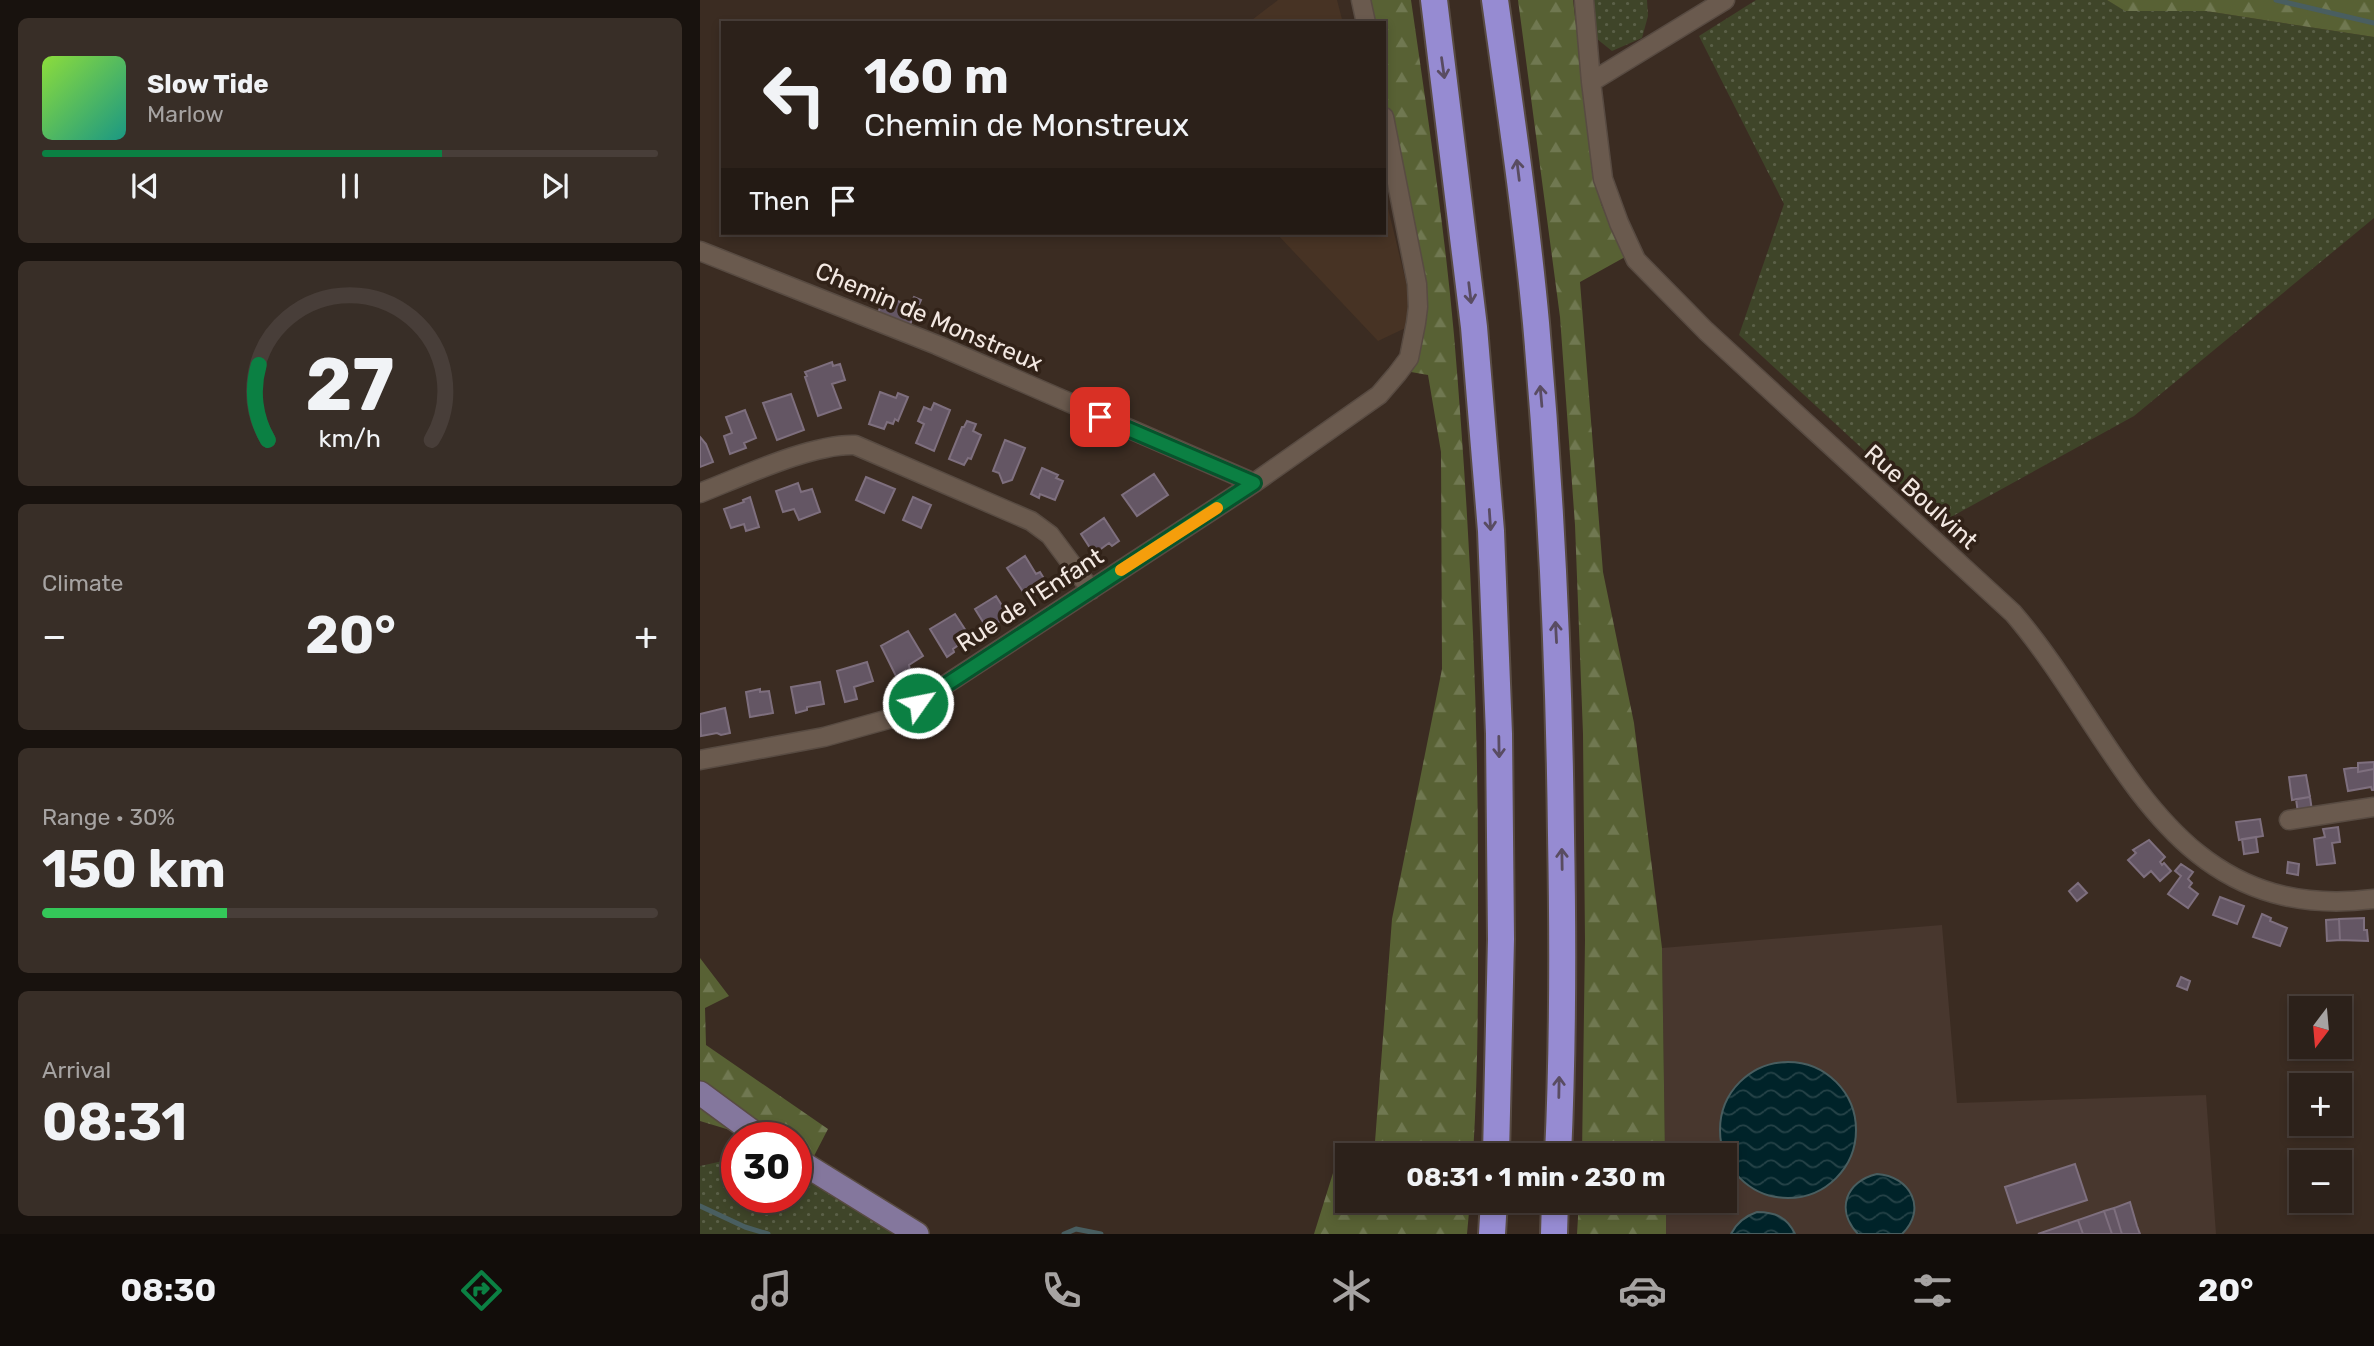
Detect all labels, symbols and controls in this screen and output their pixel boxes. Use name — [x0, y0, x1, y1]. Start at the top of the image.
text: 160 m — [864, 47, 1009, 105]
icon: left — [749, 49, 840, 140]
one-way arrow — [1436, 56, 1449, 79]
text: Slow Tide — [147, 69, 269, 100]
text: Marlow — [147, 100, 224, 128]
text: Chemin de Monstreux — [864, 106, 1189, 144]
one-way arrow — [1511, 159, 1524, 182]
icon: previous — [126, 167, 164, 205]
icon: pause — [331, 167, 369, 205]
icon: next — [536, 167, 574, 205]
icon: arrive — [824, 182, 862, 220]
text: Then — [749, 186, 810, 217]
street label: Chemin de Monstreux — [811, 256, 1047, 378]
one-way arrow — [1464, 282, 1477, 304]
text: 27 — [305, 342, 395, 428]
one-way arrow — [1535, 385, 1548, 408]
pin — [1070, 387, 1130, 447]
icon: arrive — [1081, 398, 1119, 436]
text: km/h — [319, 424, 381, 453]
street label: Rue Boulvint — [1859, 439, 1983, 555]
one-way arrow — [1484, 508, 1497, 531]
street label: Rue de l'Enfant — [951, 542, 1109, 658]
text: Climate — [42, 569, 123, 597]
text: 20° — [305, 604, 396, 666]
text: − — [42, 613, 67, 659]
text: + — [634, 613, 658, 659]
one-way arrow — [1549, 621, 1562, 644]
position arrow — [881, 666, 955, 740]
one-way arrow — [1493, 736, 1506, 759]
text: Range · 30% — [42, 803, 175, 831]
text: 150 km — [42, 838, 226, 900]
one-way arrow — [1555, 848, 1569, 871]
north arrow — [2289, 996, 2352, 1059]
map controls — [2289, 996, 2352, 1213]
text: Arrival — [42, 1056, 111, 1084]
button: + — [2289, 1073, 2352, 1136]
one-way arrow — [1553, 1076, 1566, 1099]
text: 08:31 — [42, 1091, 187, 1153]
speed limit sign: 30 — [721, 1122, 812, 1213]
button: − — [2289, 1150, 2352, 1213]
text: 08:31 · 1 min · 230 m — [1406, 1162, 1666, 1193]
icon: directions — [457, 1266, 506, 1315]
icon: music — [747, 1266, 796, 1315]
icon: phone — [1037, 1266, 1086, 1315]
icon: climate — [1327, 1266, 1376, 1315]
icon: car — [1618, 1266, 1667, 1315]
icon: filters — [1908, 1266, 1957, 1315]
text: 08:30 — [121, 1271, 216, 1309]
text: 20° — [2198, 1271, 2253, 1309]

